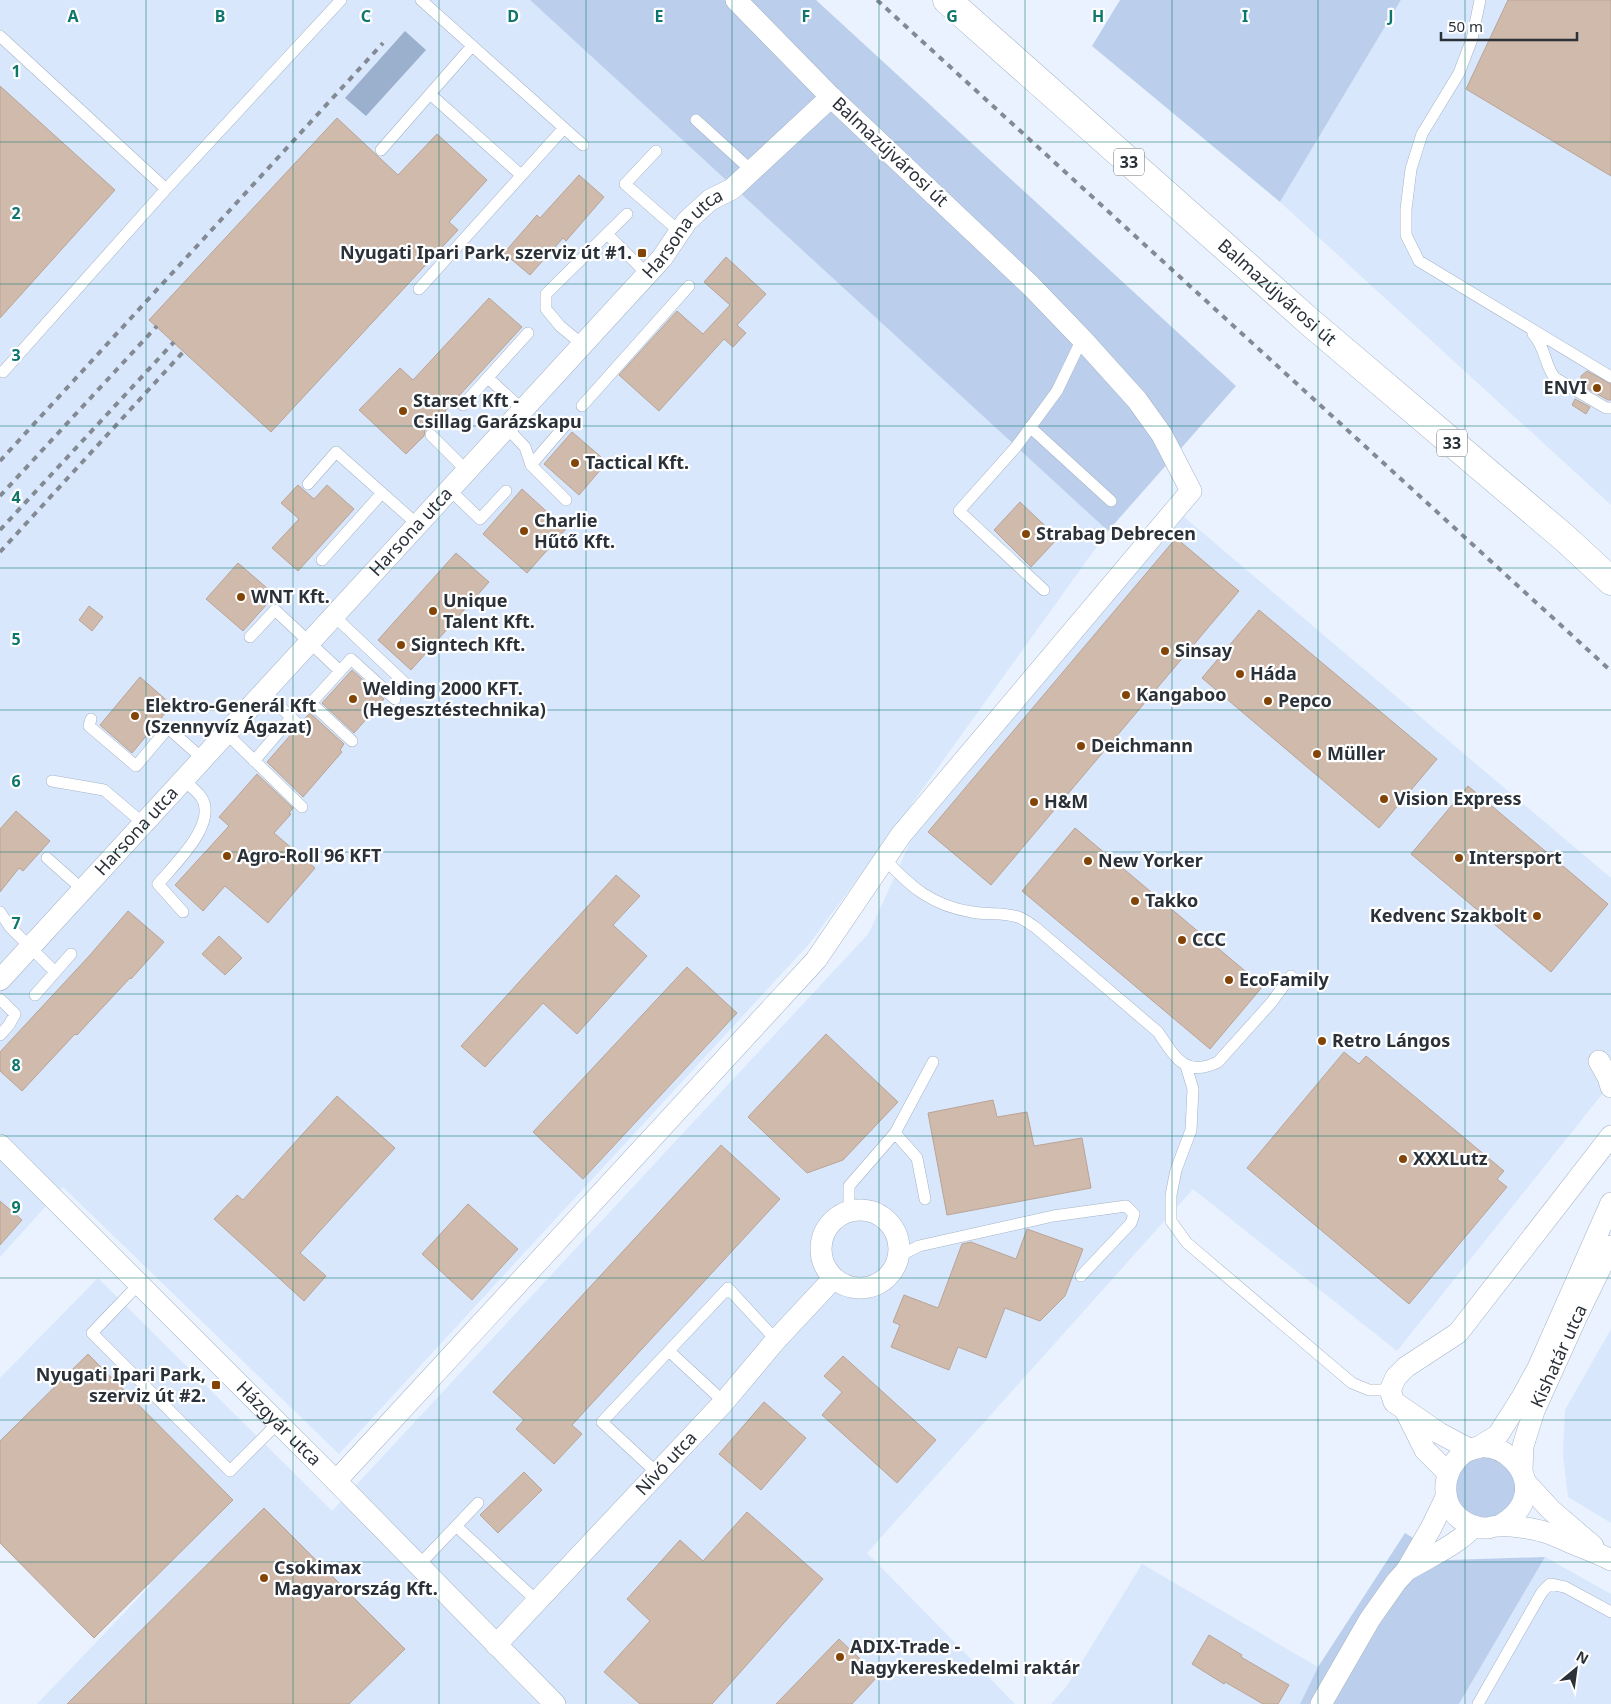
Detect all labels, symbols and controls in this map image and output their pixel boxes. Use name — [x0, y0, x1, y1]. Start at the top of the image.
text: A — [67, 5, 79, 27]
text: B — [215, 5, 225, 27]
text: C — [361, 5, 371, 27]
text: D — [507, 5, 519, 27]
text: E — [655, 5, 664, 27]
text: F — [802, 5, 810, 27]
text: G — [946, 5, 958, 27]
text: H — [1092, 5, 1104, 27]
text: I — [1242, 5, 1248, 27]
text: J — [1386, 5, 1394, 27]
scale bar — [1441, 10, 1577, 42]
text: 50 m — [1448, 16, 1483, 36]
text: 1 — [11, 60, 21, 82]
street label: Balmazújvárosi út — [828, 91, 954, 212]
road number: 33 — [1114, 148, 1144, 176]
street label: Harsona utca — [636, 183, 727, 283]
text: 2 — [11, 202, 21, 224]
street label: Balmazújvárosi út — [1213, 233, 1342, 351]
place label: Nyugati Ipari Park, szerviz út #1. — [340, 240, 632, 264]
marker: Nyugati Ipari Park, szerviz út #1. — [636, 247, 648, 259]
text: 3 — [11, 344, 21, 366]
place label: ENVI — [1544, 375, 1587, 399]
marker: ENVI — [1591, 382, 1603, 394]
place label: Starset Kft - Csillag Garázskapu — [413, 388, 582, 433]
marker: Starset Kft - Csillag Garázskapu — [397, 405, 409, 417]
road number: 33 — [1437, 429, 1467, 456]
place label: Tactical Kft. — [585, 450, 689, 474]
marker: Tactical Kft. — [569, 457, 581, 469]
street label: Harsona utca — [363, 482, 457, 581]
text: 4 — [11, 486, 21, 508]
place label: Charlie Hűtő Kft. — [534, 508, 615, 553]
place label: Strabag Debrecen — [1036, 521, 1196, 545]
marker: Charlie Hűtő Kft. — [518, 525, 530, 537]
marker: Strabag Debrecen — [1020, 528, 1032, 540]
place label: WNT Kft. — [251, 584, 330, 608]
place label: Unique Talent Kft. — [443, 588, 535, 633]
marker: WNT Kft. — [235, 591, 247, 603]
marker: Unique Talent Kft. — [427, 605, 439, 617]
text: 5 — [11, 628, 21, 650]
place label: Signtech Kft. — [411, 632, 525, 656]
place label: Sinsay — [1175, 638, 1233, 662]
marker: Signtech Kft. — [395, 639, 407, 651]
marker: Sinsay — [1159, 645, 1171, 657]
place label: Háda — [1250, 661, 1297, 685]
marker: Háda — [1234, 668, 1246, 680]
place label: Welding 2000 KFT. (Hegesztéstechnika) — [363, 676, 546, 721]
place label: Kangaboo — [1136, 682, 1226, 706]
place label: Pepco — [1278, 688, 1332, 712]
marker: Kangaboo — [1120, 689, 1132, 701]
place label: Elektro-Generál Kft (Szennyvíz Ágazat) — [145, 693, 317, 738]
marker: Welding 2000 KFT. (Hegesztéstechnika) — [347, 693, 359, 705]
marker: Pepco — [1262, 695, 1274, 707]
marker: Elektro-Generál Kft (Szennyvíz Ágazat) — [129, 710, 141, 722]
place label: Deichmann — [1091, 733, 1193, 757]
marker: Deichmann — [1075, 740, 1087, 752]
place label: Müller — [1327, 741, 1385, 765]
marker: Müller — [1311, 748, 1323, 760]
text: 6 — [11, 770, 21, 792]
street label: Harsona utca — [89, 781, 183, 880]
place label: Vision Express — [1394, 786, 1522, 810]
place label: H&M — [1044, 789, 1088, 813]
marker: Vision Express — [1378, 793, 1390, 805]
marker: H&M — [1028, 796, 1040, 808]
place label: Agro-Roll 96 KFT — [237, 843, 382, 867]
place label: Intersport — [1469, 845, 1562, 869]
place label: New Yorker — [1098, 848, 1203, 872]
marker: Agro-Roll 96 KFT — [221, 850, 233, 862]
marker: Intersport — [1453, 852, 1465, 864]
marker: New Yorker — [1082, 855, 1094, 867]
place label: Takko — [1145, 888, 1198, 912]
marker: Takko — [1129, 895, 1141, 907]
place label: Kedvenc Szakbolt — [1370, 903, 1527, 927]
marker: Kedvenc Szakbolt — [1531, 910, 1543, 922]
text: 7 — [11, 912, 21, 934]
place label: CCC — [1192, 927, 1226, 951]
marker: CCC — [1176, 934, 1188, 946]
place label: EcoFamily — [1239, 967, 1330, 991]
marker: EcoFamily — [1223, 974, 1235, 986]
place label: Retro Lángos — [1332, 1028, 1450, 1052]
marker: Retro Lángos — [1316, 1035, 1328, 1047]
text: 8 — [11, 1054, 21, 1076]
place label: XXXLutz — [1413, 1146, 1488, 1170]
marker: XXXLutz — [1397, 1153, 1409, 1165]
text: 9 — [11, 1196, 21, 1218]
street label: Kishatár utca — [1524, 1300, 1592, 1411]
place label: Nyugati Ipari Park, szerviz út #2. — [36, 1362, 206, 1407]
street label: Házgyár utca — [232, 1375, 327, 1471]
marker: Nyugati Ipari Park, szerviz út #2. — [210, 1379, 222, 1391]
street label: Nívó utca — [630, 1426, 702, 1500]
place label: Csokimax Magyarország Kft. — [274, 1555, 438, 1600]
marker: Csokimax Magyarország Kft. — [258, 1572, 270, 1584]
place label: ADIX-Trade - Nagykereskedelmi raktár — [850, 1634, 1080, 1679]
north arrow — [1551, 1644, 1601, 1694]
text: N — [1573, 1646, 1592, 1668]
marker: ADIX-Trade - Nagykereskedelmi raktár — [834, 1651, 846, 1663]

